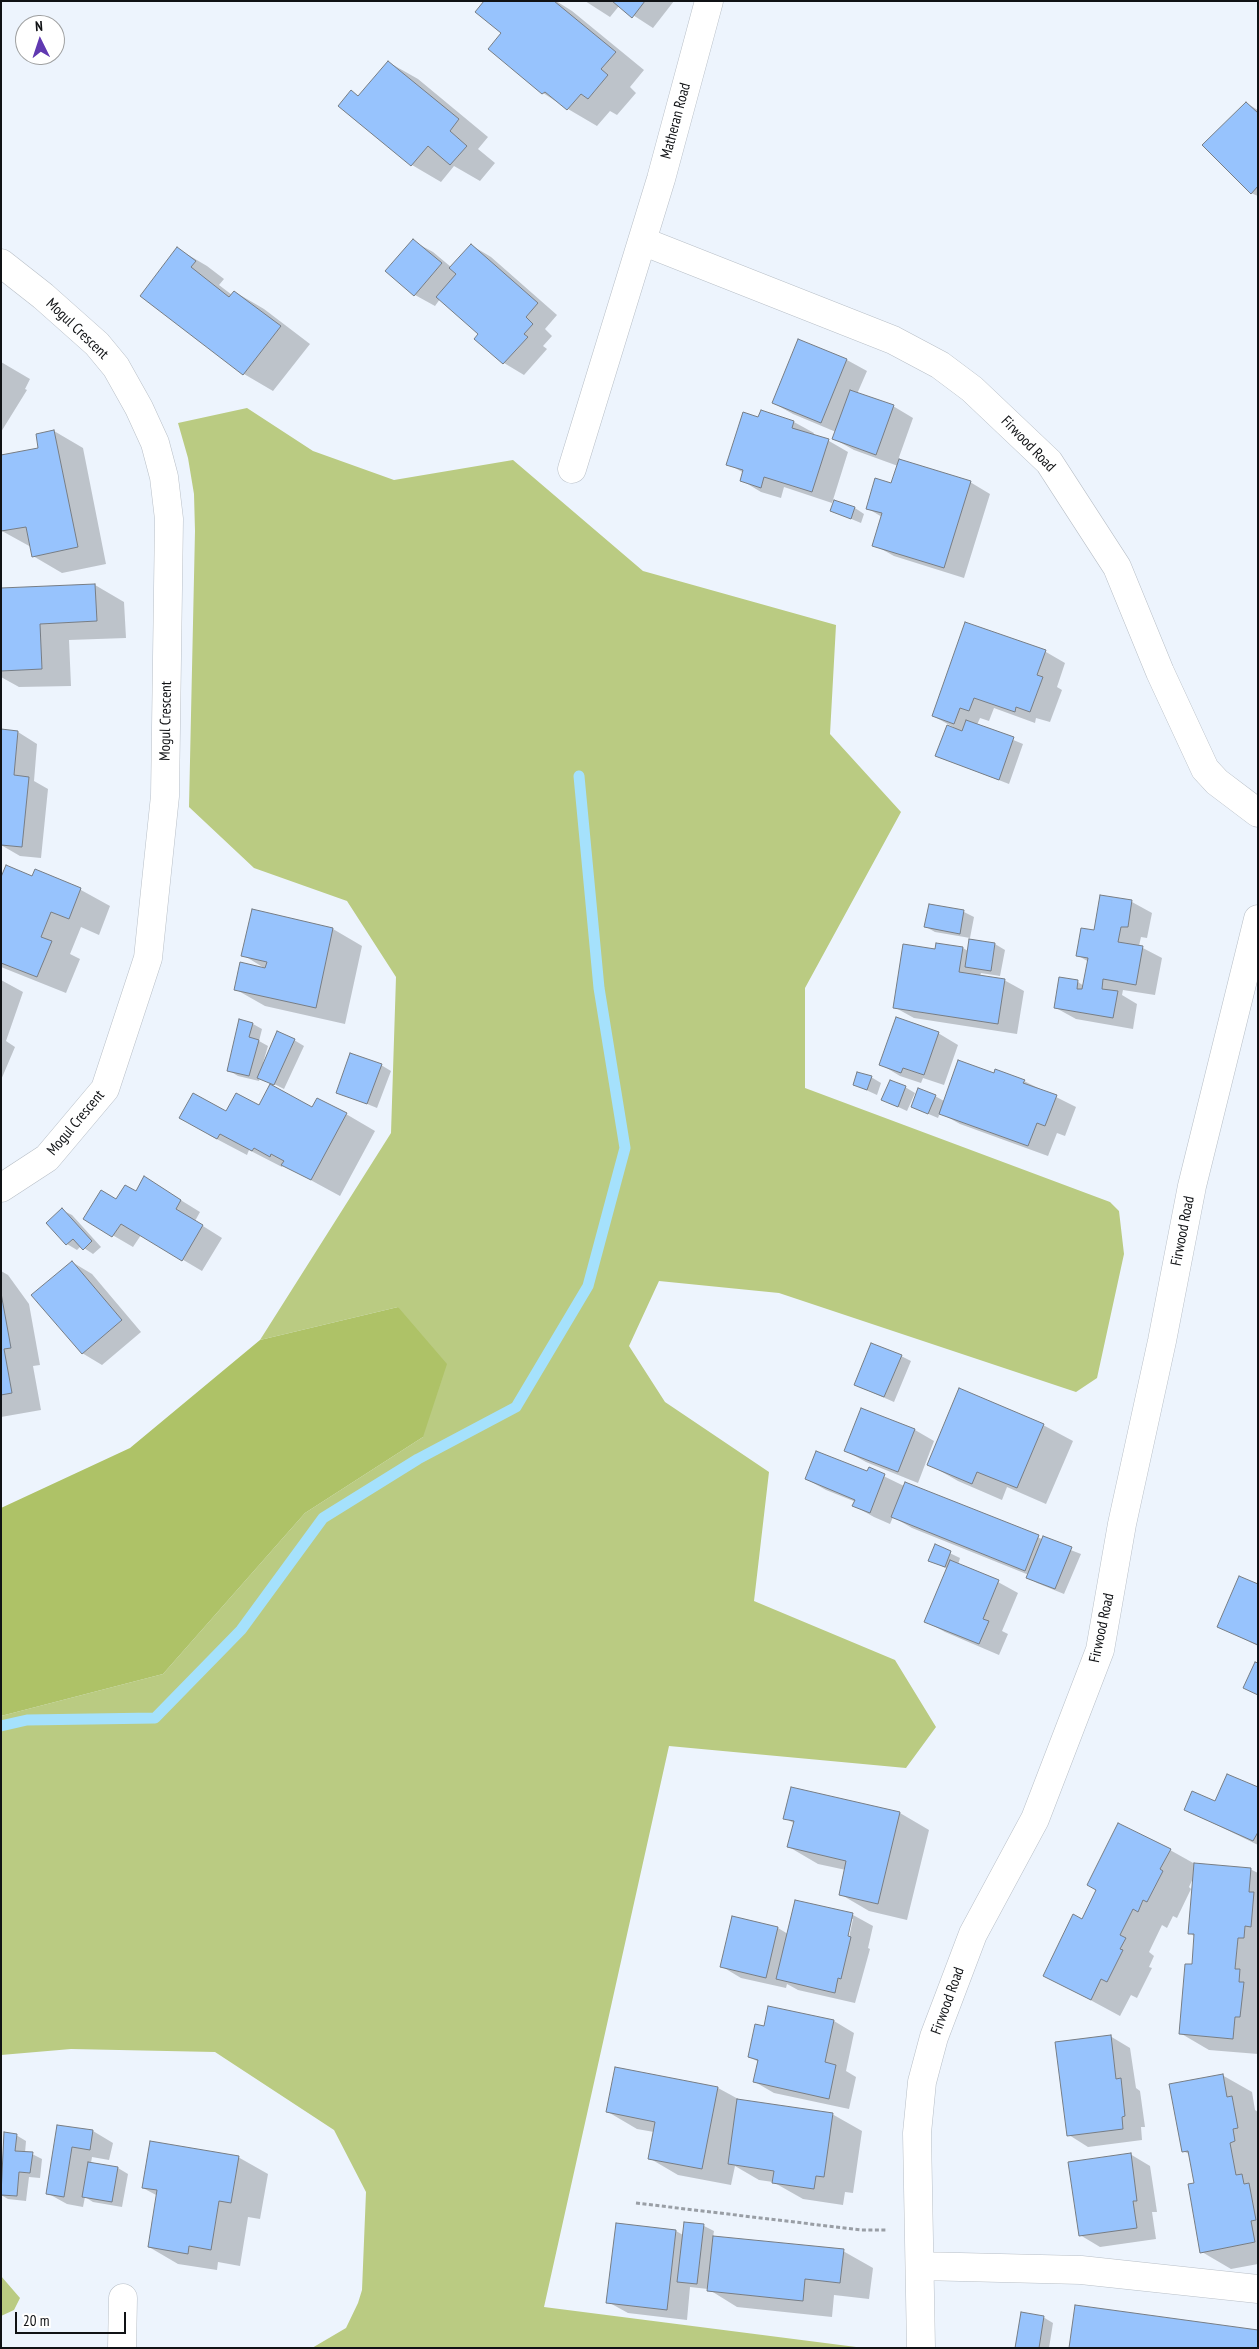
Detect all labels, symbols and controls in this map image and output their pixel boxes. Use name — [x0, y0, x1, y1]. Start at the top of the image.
north arrow — [15, 15, 65, 65]
text: N — [35, 17, 43, 35]
street label: Matheran Road — [657, 81, 695, 161]
street label: Mogul Crescent — [42, 295, 112, 363]
street label: Firwood Road — [997, 412, 1059, 476]
street label: Mogul Crescent — [156, 681, 176, 761]
street label: Mogul Crescent — [43, 1087, 109, 1159]
street label: Firwood Road — [1167, 1195, 1199, 1267]
street label: Firwood Road — [1086, 1592, 1118, 1664]
street label: Firwood Road — [927, 1965, 969, 2037]
scale bar — [18, 2302, 129, 2334]
text: 20 m — [23, 2311, 49, 2330]

